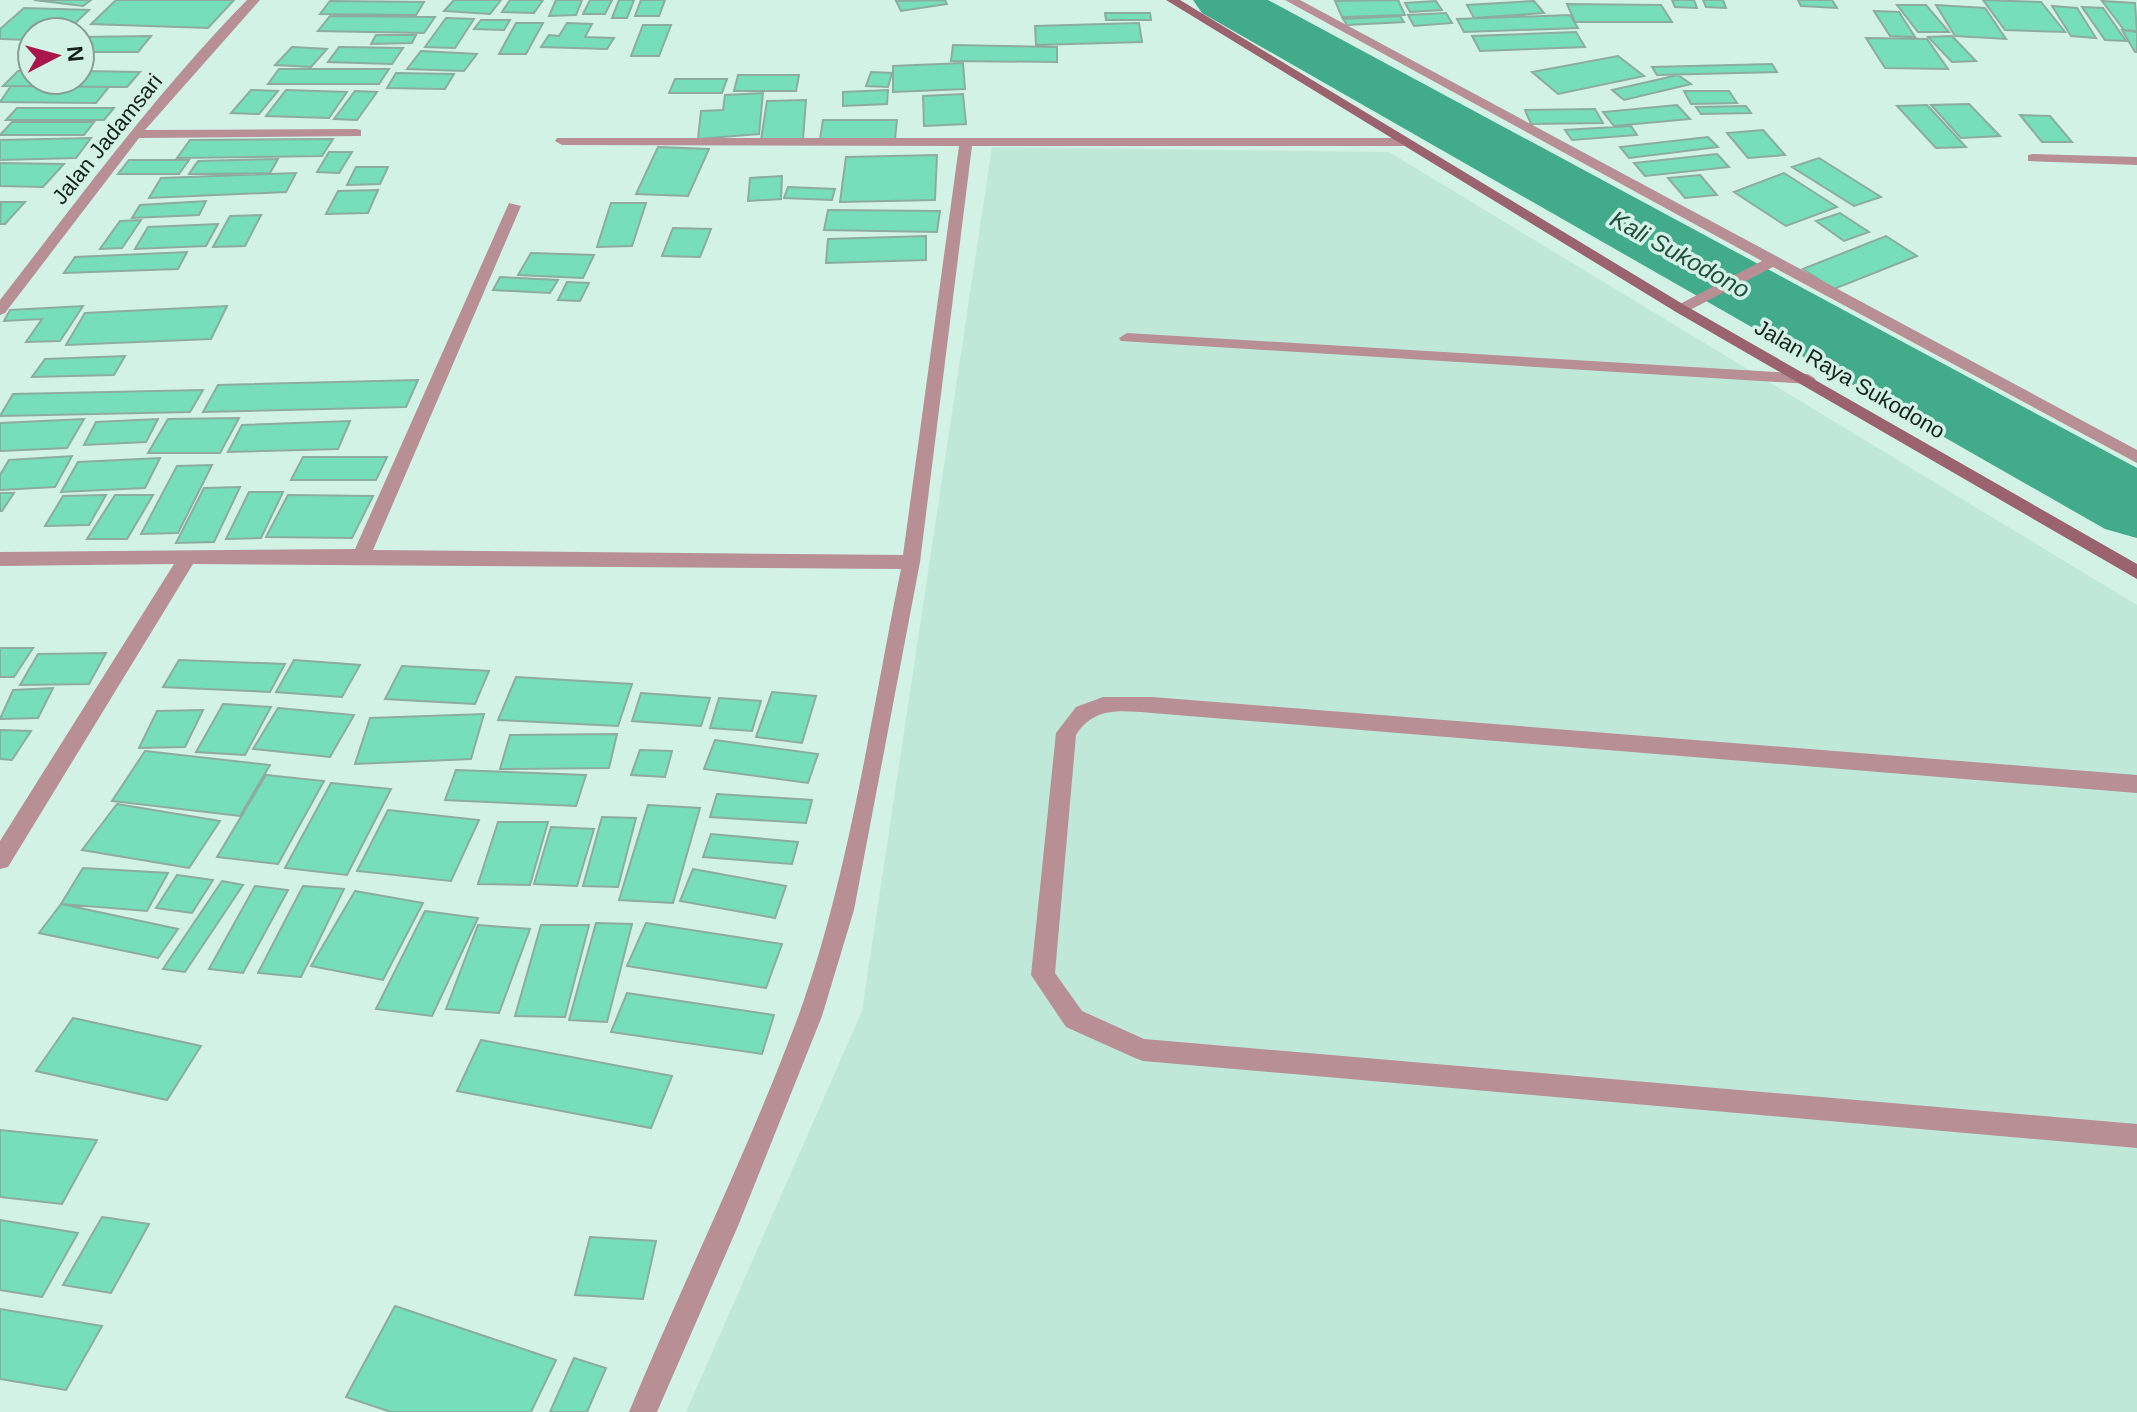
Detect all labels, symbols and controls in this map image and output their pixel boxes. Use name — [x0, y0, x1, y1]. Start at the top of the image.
north arrow — [16, 16, 96, 96]
text: N — [62, 45, 89, 63]
street label: Jalan Jadamsari — [47, 69, 167, 209]
water label: Kali Sukodono — [1606, 205, 1754, 303]
street label: Jalan Raya Sukodono — [1751, 314, 1949, 444]

